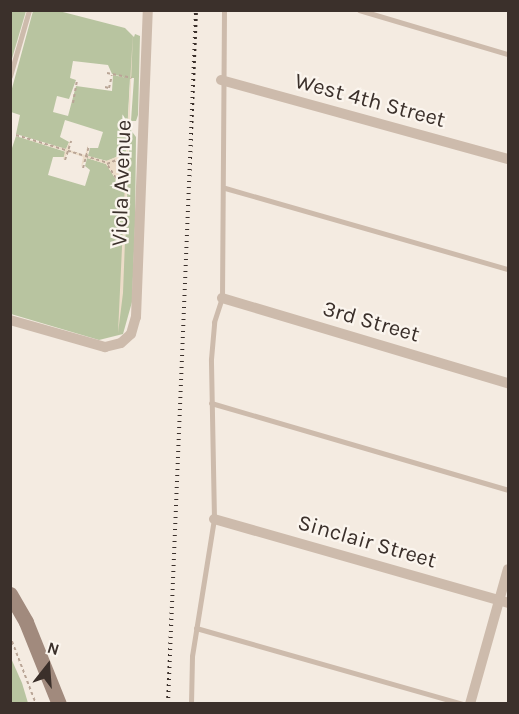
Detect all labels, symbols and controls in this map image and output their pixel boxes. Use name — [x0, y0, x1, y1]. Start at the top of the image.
street label: West 4th Street — [292, 68, 448, 134]
street label: Viola Avenue — [107, 119, 137, 247]
street label: 3rd Street — [319, 296, 423, 348]
street label: Sinclair Street — [295, 510, 439, 574]
north arrow — [18, 636, 78, 696]
text: N — [45, 638, 62, 659]

